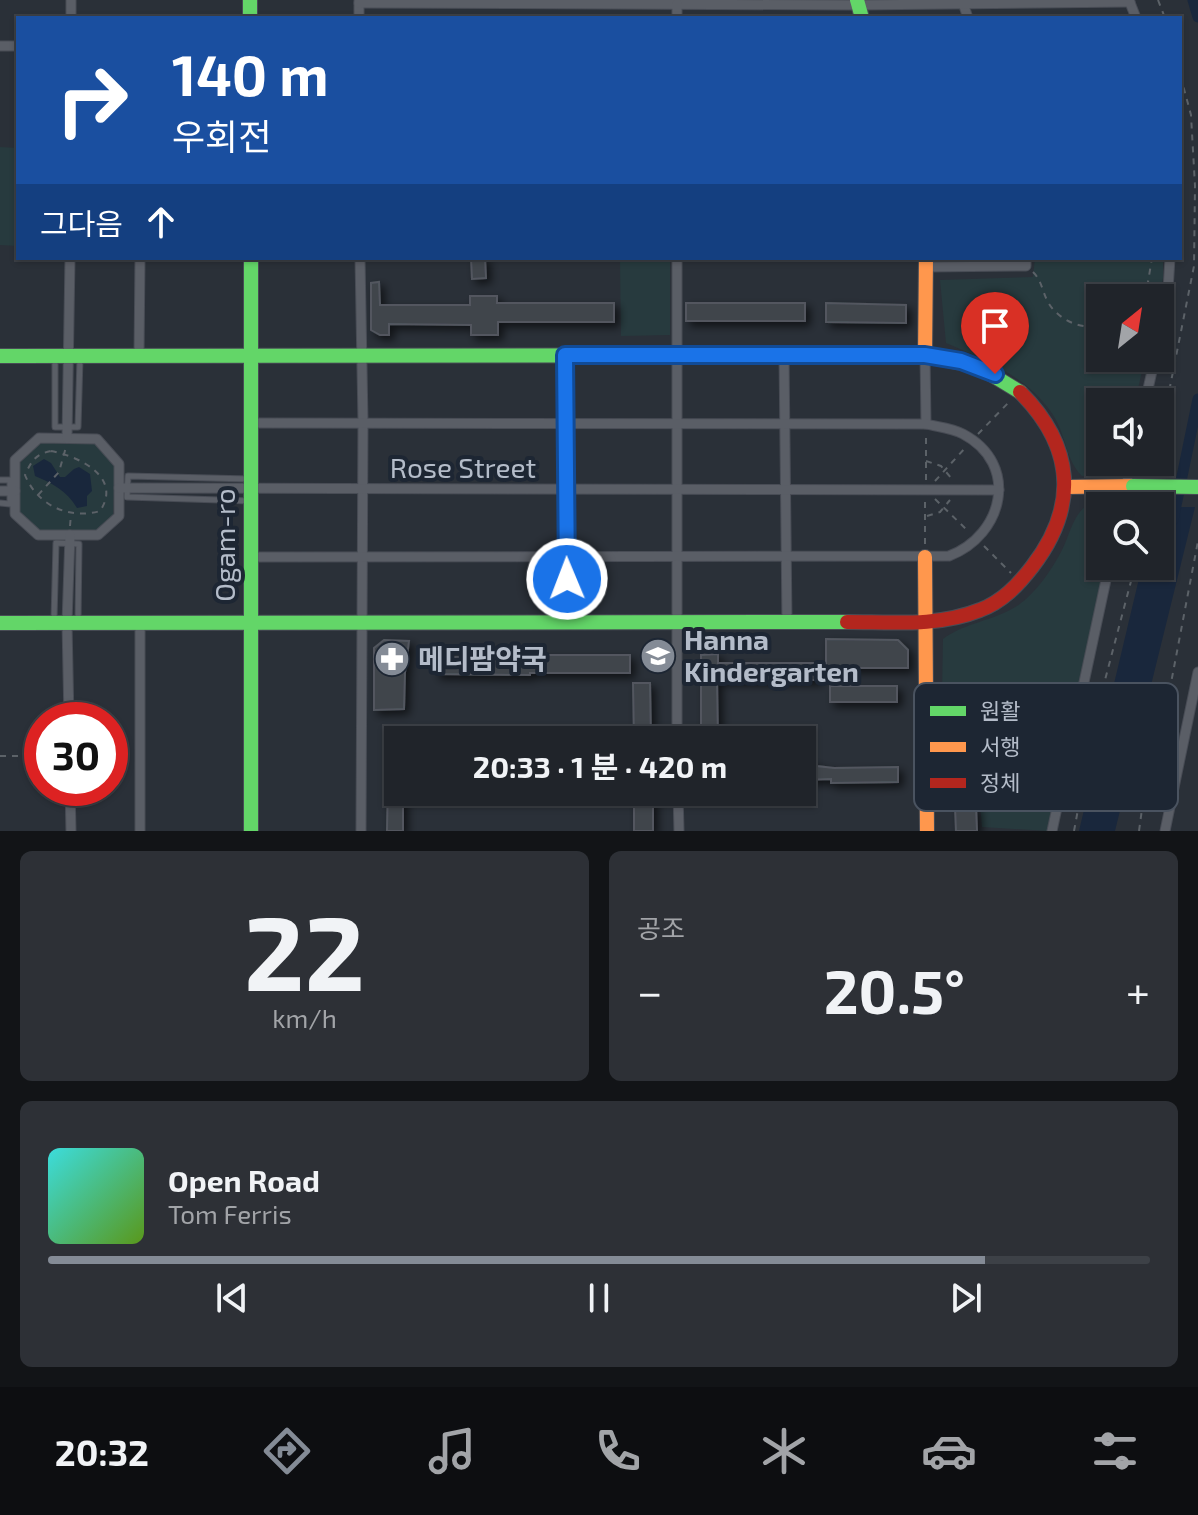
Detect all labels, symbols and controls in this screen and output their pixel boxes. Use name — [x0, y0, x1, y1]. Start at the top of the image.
text: 140 m — [172, 40, 329, 107]
icon: right — [40, 48, 144, 152]
text: 우회전 — [172, 114, 271, 157]
icon: ahead — [139, 200, 183, 244]
text: 그다음 — [40, 205, 123, 241]
north arrow — [1086, 284, 1174, 372]
map controls — [1086, 284, 1174, 580]
pin — [961, 292, 1029, 374]
icon: arrive — [973, 304, 1017, 348]
button: sound — [1086, 388, 1174, 476]
street label: Rose Street — [390, 450, 536, 484]
street label: Ogam-ro — [207, 488, 241, 602]
button: search — [1086, 492, 1174, 580]
position arrow — [525, 537, 609, 621]
place label: Hanna Kindergarten — [684, 622, 859, 688]
school or university icon: Hanna Kindergarten — [639, 637, 677, 675]
pharmacy icon: 메디팜약국 — [373, 640, 411, 678]
place label: 메디팜약국 — [418, 641, 547, 675]
legend — [914, 683, 1178, 811]
text: 원활 — [980, 697, 1020, 723]
speed limit sign: 30 — [24, 702, 128, 806]
text: 서행 — [980, 733, 1020, 759]
text: 20:33 · 1 분 · 420 m — [473, 748, 727, 784]
text: 정체 — [980, 769, 1020, 795]
text: 22 — [244, 887, 365, 1012]
text: 공조 — [637, 912, 685, 943]
text: 20.5° — [824, 954, 965, 1026]
text: − — [637, 964, 663, 1017]
text: + — [1126, 964, 1150, 1017]
text: km/h — [272, 1002, 337, 1033]
text: Open Road — [168, 1162, 320, 1198]
text: Tom Ferris — [168, 1198, 292, 1229]
icon: previous — [210, 1276, 254, 1320]
icon: pause — [577, 1276, 621, 1320]
icon: next — [944, 1276, 988, 1320]
icon: directions — [259, 1423, 315, 1479]
icon: music — [424, 1423, 480, 1479]
icon: phone — [590, 1423, 646, 1479]
icon: climate — [756, 1423, 812, 1479]
icon: car — [921, 1423, 977, 1479]
icon: filters — [1087, 1423, 1143, 1479]
text: 20:32 — [55, 1430, 149, 1473]

